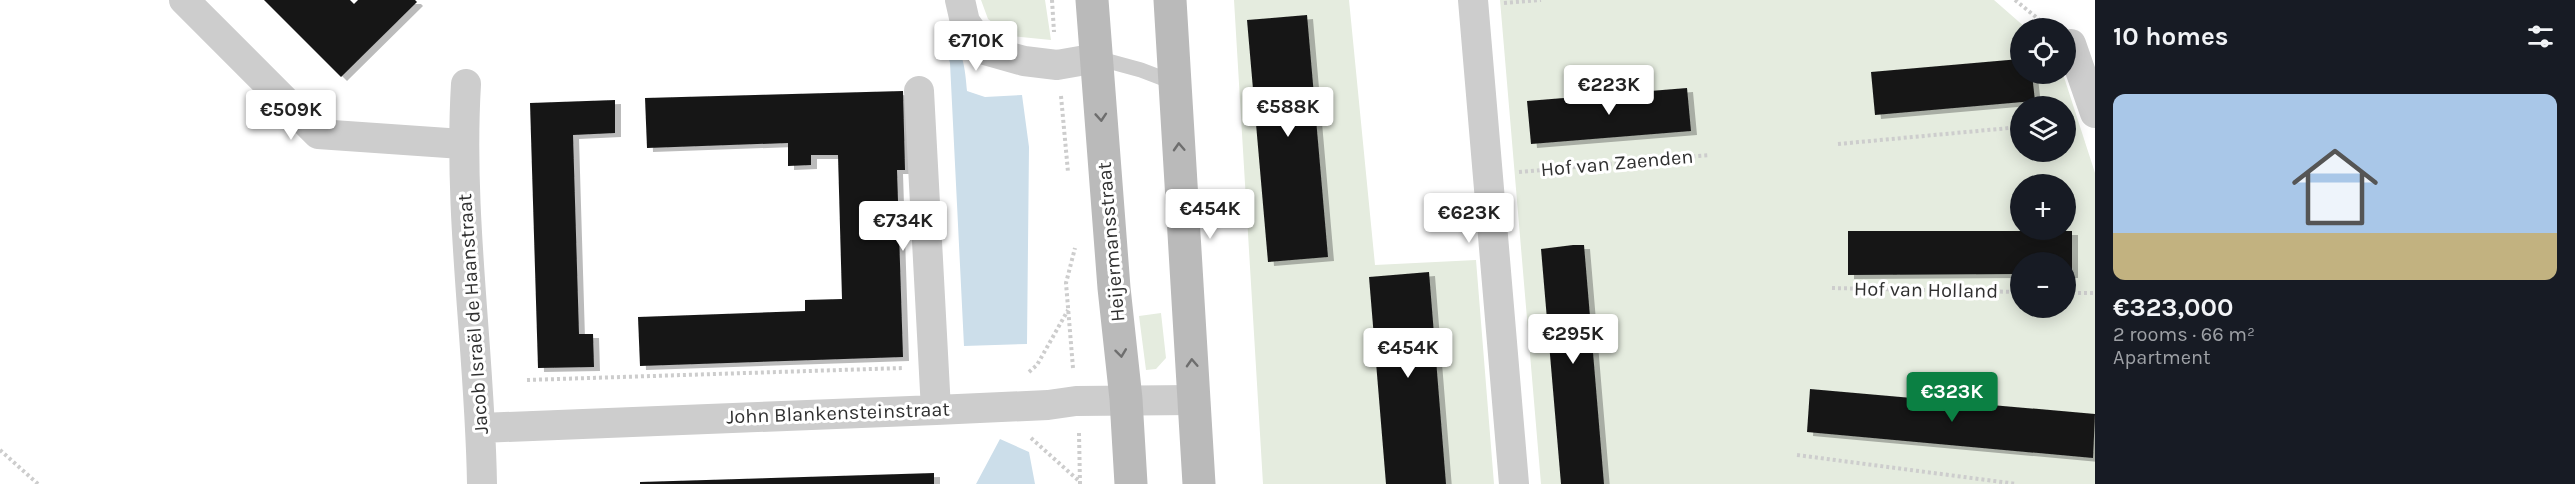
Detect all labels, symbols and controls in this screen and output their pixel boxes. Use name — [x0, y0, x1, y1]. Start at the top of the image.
map controls — [2010, 18, 2076, 318]
button: locate — [2010, 18, 2076, 84]
icon: filters — [2524, 20, 2557, 53]
pin: €710K — [934, 21, 1018, 72]
text: 10 homes — [2113, 21, 2228, 52]
text: €710K — [948, 29, 1004, 52]
pin: €223K — [1567, 65, 1651, 116]
text: €223K — [1578, 73, 1640, 96]
pin: €588K — [1246, 87, 1330, 138]
pin: €509K — [249, 90, 333, 141]
text: €588K — [1256, 95, 1320, 118]
button: layers — [2010, 96, 2076, 162]
text: €509K — [260, 98, 322, 121]
one-way arrow — [1094, 112, 1107, 121]
icon: home — [2281, 133, 2389, 241]
one-way arrow — [1173, 143, 1186, 152]
street label: Hof van Zaenden — [1540, 145, 1694, 181]
street label: Heijermansstraat — [1093, 161, 1129, 323]
button: + — [2010, 174, 2076, 240]
pin: €454K — [1168, 189, 1252, 240]
street label: Jacob Israël de Haanstraat — [453, 192, 493, 435]
pin: €623K — [1427, 193, 1511, 244]
text: €454K — [1179, 197, 1241, 220]
pin: €734K — [861, 201, 945, 252]
text: €623K — [1438, 201, 1500, 224]
text: €734K — [873, 209, 933, 232]
button: − — [2010, 252, 2076, 318]
street label: Hof van Holland — [1854, 277, 1998, 303]
text: €323,000 — [2113, 292, 2233, 323]
pin: €295K — [1531, 314, 1615, 365]
text: €295K — [1542, 322, 1604, 345]
text: 2 rooms · 66 m² — [2113, 323, 2255, 346]
pin: €454K — [1366, 328, 1450, 379]
text: €454K — [1377, 336, 1439, 359]
text: Apartment — [2113, 346, 2211, 369]
one-way arrow — [1114, 348, 1127, 357]
one-way arrow — [1185, 358, 1198, 367]
pin: €323K — [1910, 372, 1994, 423]
text: €323K — [1921, 380, 1983, 403]
street label: John Blankensteinstraat — [726, 398, 951, 428]

